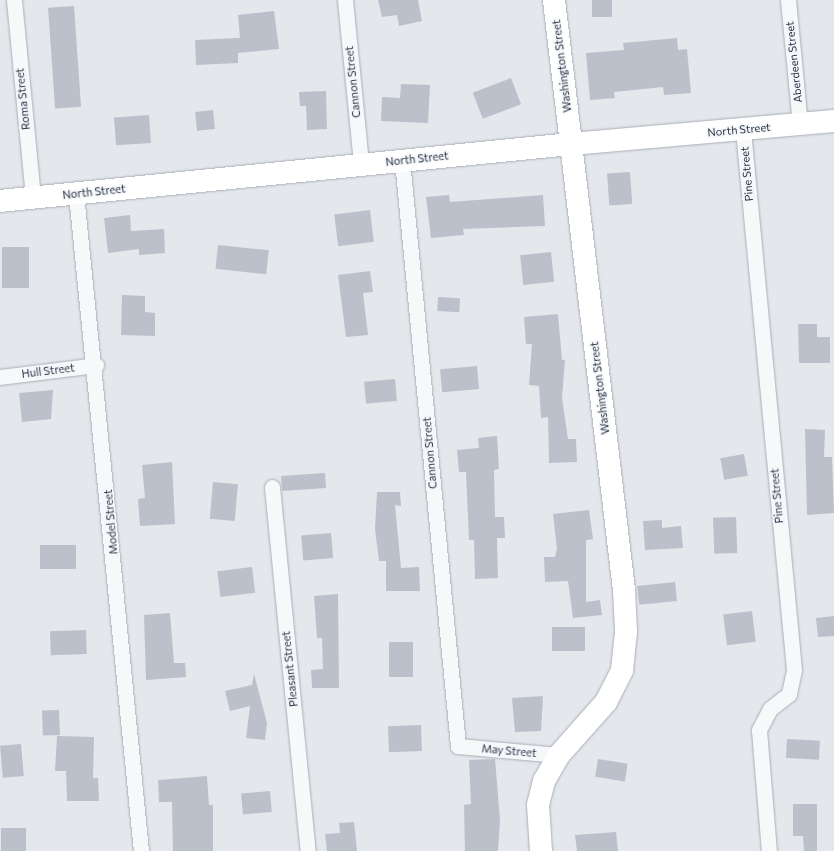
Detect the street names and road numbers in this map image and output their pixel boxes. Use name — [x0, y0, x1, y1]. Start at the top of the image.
street label: Washington Street — [550, 19, 574, 113]
street label: Aberdeen Street — [783, 21, 805, 103]
street label: Cannon Street — [343, 46, 363, 118]
street label: Roma Street — [13, 67, 33, 131]
street label: North Street — [707, 121, 771, 139]
street label: Pine Street — [738, 146, 756, 202]
street label: North Street — [385, 149, 449, 169]
street label: North Street — [62, 182, 126, 202]
street label: Washington Street — [588, 341, 612, 435]
street label: Hull Street — [21, 361, 75, 381]
street label: Cannon Street — [420, 417, 440, 489]
street label: Pine Street — [768, 468, 786, 524]
street label: Model Street — [102, 489, 120, 555]
street label: Pleasant Street — [279, 631, 301, 707]
street label: May Street — [481, 742, 537, 760]

